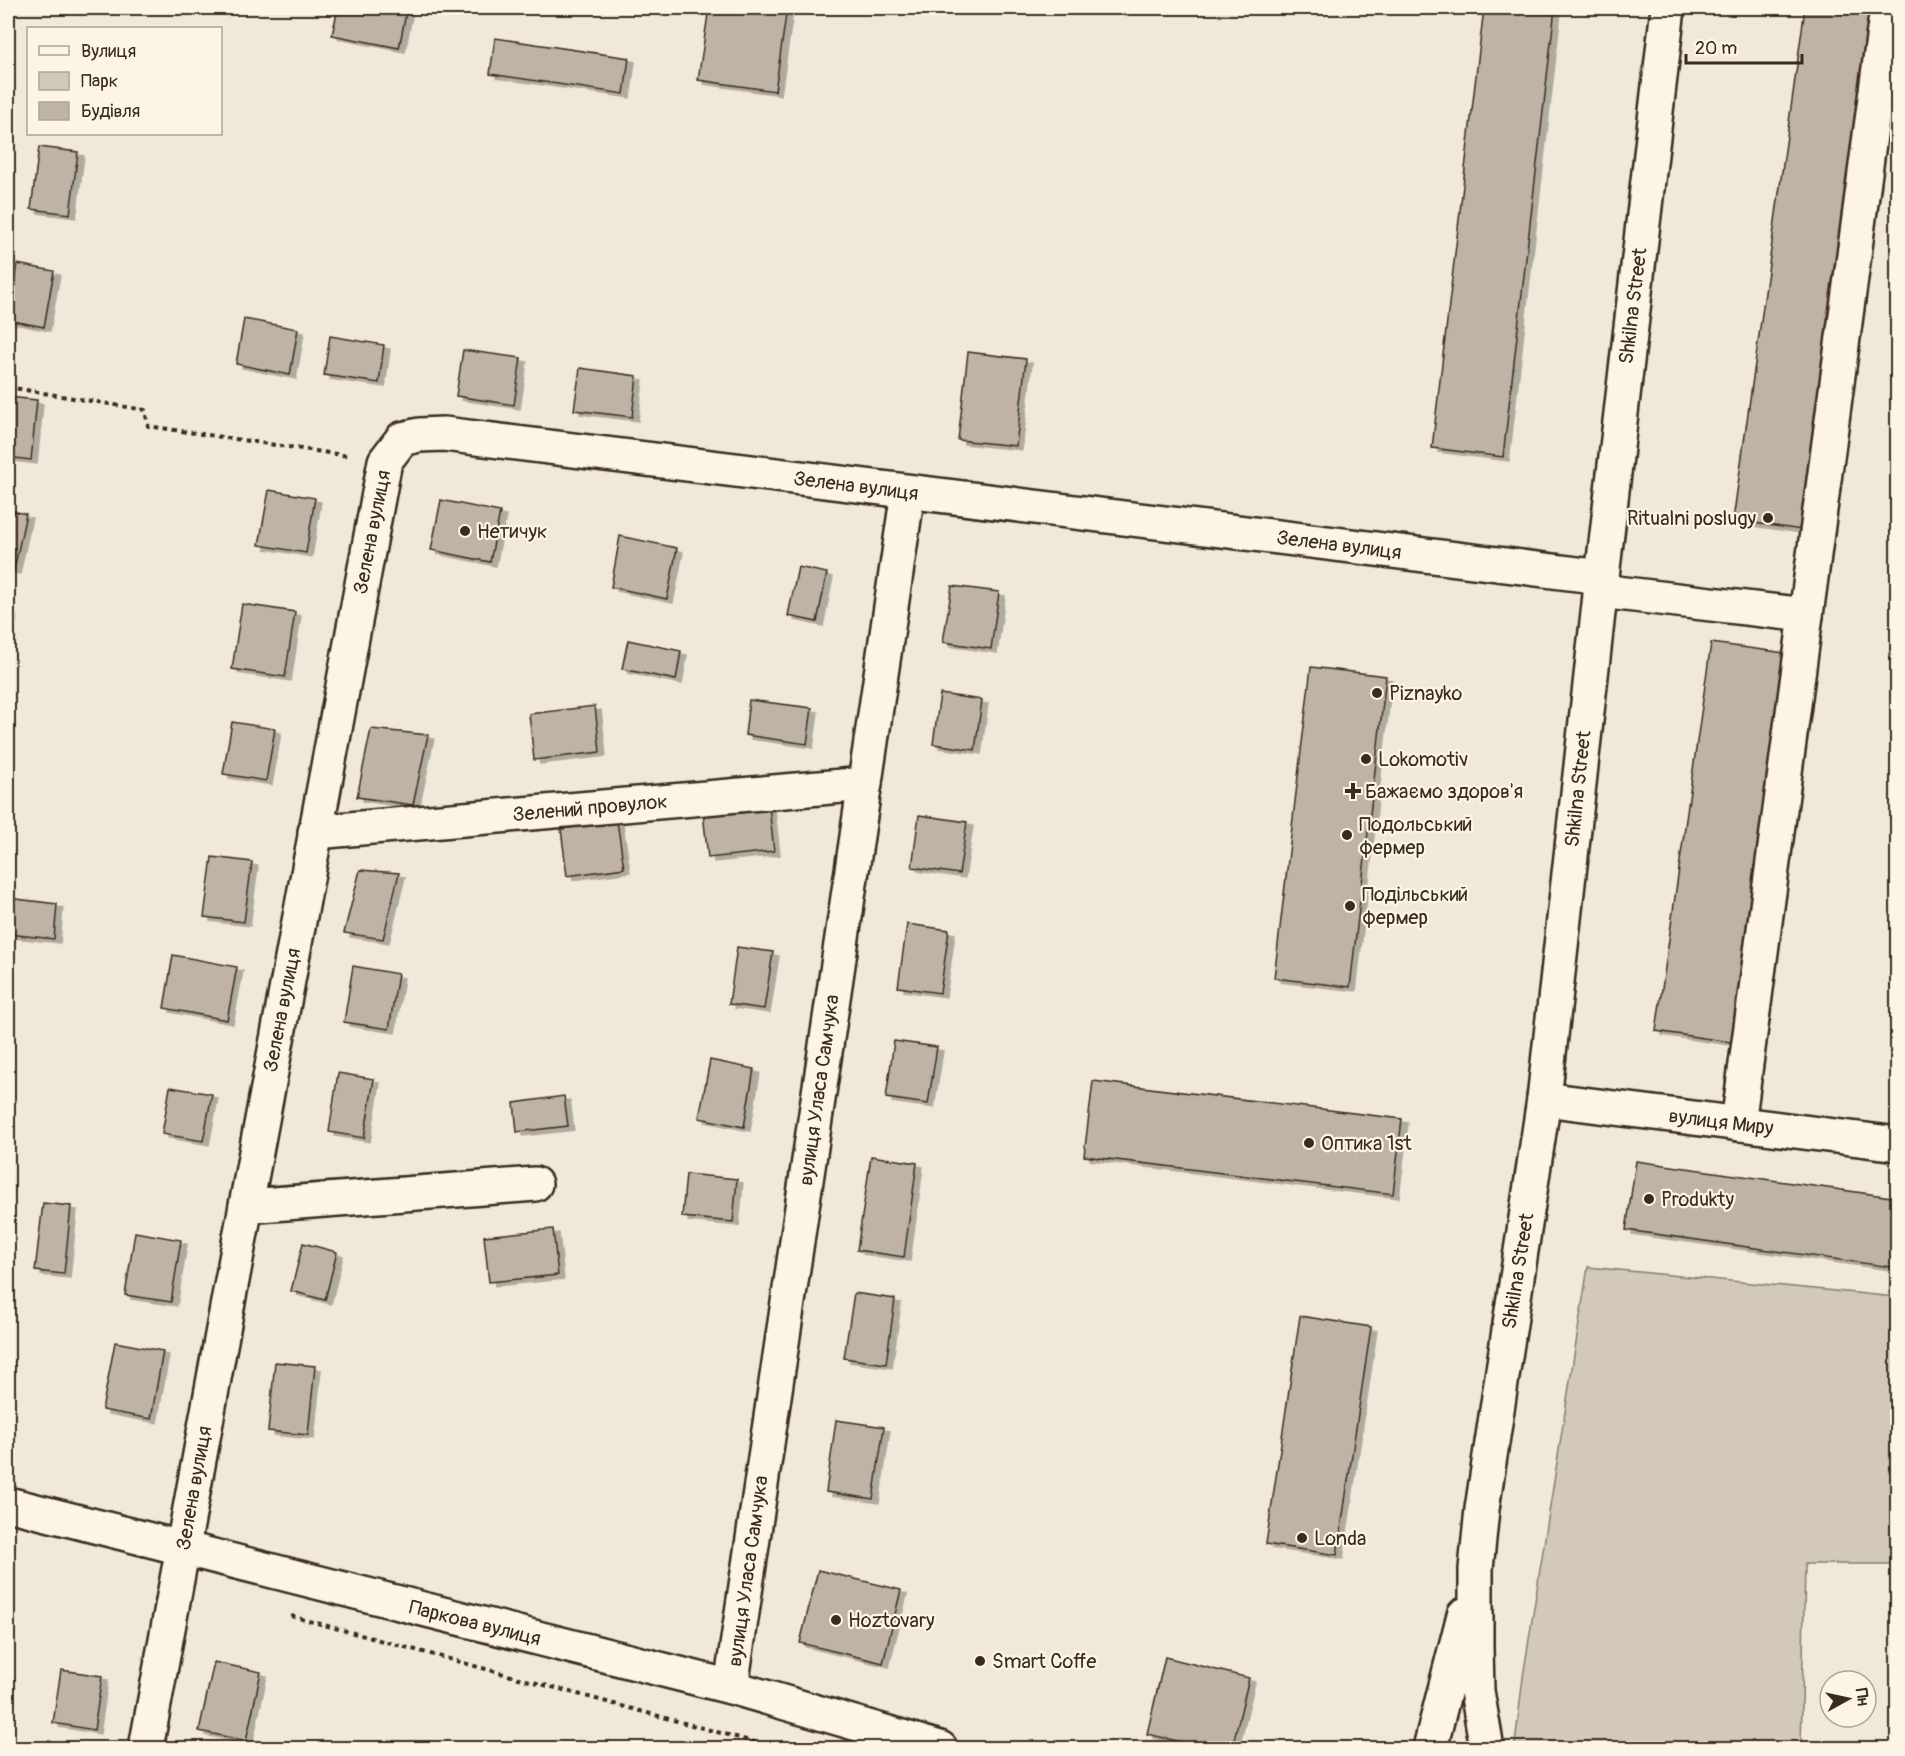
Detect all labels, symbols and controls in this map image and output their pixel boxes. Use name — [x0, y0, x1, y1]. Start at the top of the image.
legend — [27, 27, 222, 135]
scale bar — [1686, 27, 1802, 65]
text: 20 m — [1695, 37, 1737, 60]
text: Вулиця — [81, 40, 136, 63]
text: Парк — [81, 70, 118, 93]
text: Будівля — [81, 100, 140, 123]
street label: Shkilna Street — [1613, 246, 1653, 366]
street label: Зелена вулиця — [792, 466, 920, 506]
street label: Зелена вулиця — [348, 468, 396, 596]
place label: Ritualni poslugy — [1627, 506, 1756, 531]
marker: Ritualni poslugy — [1761, 511, 1775, 525]
place label: Нетичук — [477, 519, 547, 544]
marker: Нетичук — [458, 524, 472, 538]
street label: Зелена вулиця — [1275, 525, 1403, 565]
place label: Piznayko — [1389, 681, 1463, 706]
marker: Piznayko — [1370, 686, 1384, 700]
street label: Shkilna Street — [1559, 729, 1597, 848]
place label: Lokomotiv — [1378, 747, 1468, 772]
marker: Lokomotiv — [1359, 752, 1373, 766]
place label: Бажаємо здоров'я — [1365, 779, 1523, 804]
marker: Бажаємо здоров'я — [1346, 784, 1360, 798]
street label: Зелений провулок — [512, 789, 668, 827]
place label: Подольський фермер — [1359, 812, 1472, 860]
marker: Подольський фермер — [1340, 828, 1354, 842]
place label: Подільський фермер — [1362, 882, 1468, 930]
marker: Подільський фермер — [1343, 899, 1357, 913]
street label: Зелена вулиця — [258, 946, 306, 1074]
street label: вулиця Уласа Самчука — [793, 993, 845, 1187]
street label: вулиця Миру — [1667, 1103, 1775, 1141]
place label: Оптика 1st — [1321, 1131, 1413, 1156]
marker: Оптика 1st — [1302, 1136, 1316, 1150]
place label: Produkty — [1661, 1187, 1734, 1212]
marker: Produkty — [1642, 1192, 1656, 1206]
street label: Shkilna Street — [1497, 1210, 1540, 1331]
street label: Зелена вулиця — [171, 1424, 217, 1552]
street label: вулиця Уласа Самчука — [722, 1474, 774, 1668]
place label: Londa — [1314, 1526, 1366, 1551]
marker: Londa — [1295, 1531, 1309, 1545]
street label: Паркова вулиця — [406, 1595, 544, 1651]
place label: Hoztovary — [848, 1608, 935, 1633]
marker: Hoztovary — [829, 1613, 843, 1627]
place label: Smart Coffe — [992, 1649, 1096, 1674]
marker: Smart Coffe — [973, 1654, 987, 1668]
north arrow — [1818, 1669, 1878, 1729]
text: Пн — [1851, 1687, 1873, 1707]

